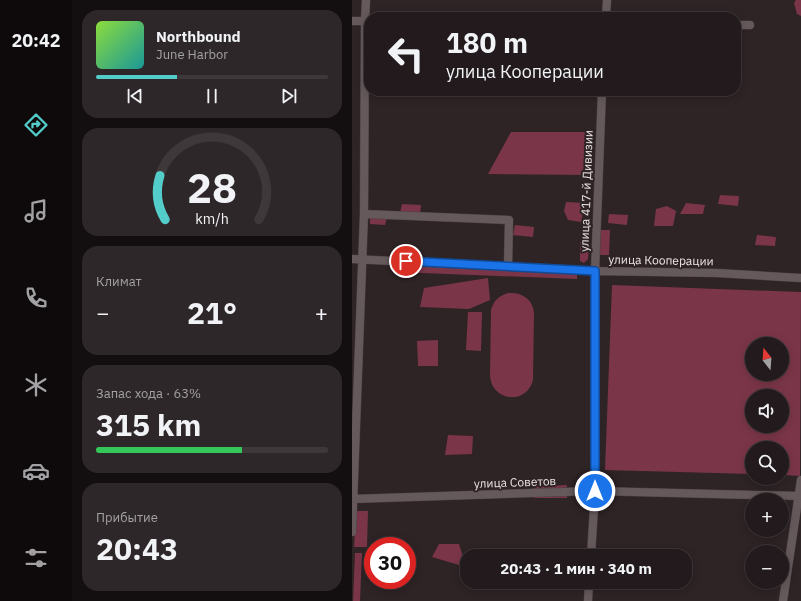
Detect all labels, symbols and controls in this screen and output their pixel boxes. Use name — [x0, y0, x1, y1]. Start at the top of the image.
text: 180 m — [446, 24, 528, 61]
text: Northbound — [156, 27, 241, 46]
icon: left — [380, 28, 432, 80]
text: 20:42 — [11, 29, 61, 52]
text: June Harbor — [156, 46, 228, 63]
text: улица Кооперации — [446, 60, 604, 83]
icon: previous — [124, 85, 146, 107]
icon: pause — [201, 85, 223, 107]
icon: next — [278, 85, 300, 107]
icon: directions — [22, 111, 50, 139]
street label: улица 417-й Дивизии — [576, 130, 596, 252]
text: 28 — [187, 160, 237, 214]
icon: music — [22, 197, 50, 225]
text: km/h — [195, 209, 229, 228]
pin — [389, 244, 423, 278]
icon: arrive — [395, 250, 417, 272]
street label: улица Кооперации — [608, 252, 714, 268]
text: Климат — [96, 273, 142, 290]
icon: phone — [22, 284, 50, 312]
text: 21° — [187, 293, 237, 332]
text: − — [96, 298, 109, 327]
text: + — [315, 298, 328, 327]
north arrow — [745, 337, 789, 381]
map controls — [745, 337, 789, 589]
icon: climate — [22, 371, 50, 399]
text: Запас хода · 63% — [96, 385, 201, 402]
button: sound — [745, 389, 789, 433]
text: 315 km — [96, 405, 201, 444]
button: search — [745, 441, 789, 485]
icon: car — [22, 457, 50, 485]
position arrow — [574, 470, 616, 512]
street label: улица Советов — [474, 473, 556, 491]
button: + — [745, 493, 789, 537]
text: Прибытие — [96, 509, 158, 526]
text: 20:43 — [96, 529, 178, 568]
speed limit sign: 30 — [364, 537, 416, 589]
icon: filters — [22, 544, 50, 572]
button: − — [745, 545, 789, 589]
text: 20:43 · 1 мин · 340 m — [500, 559, 652, 578]

